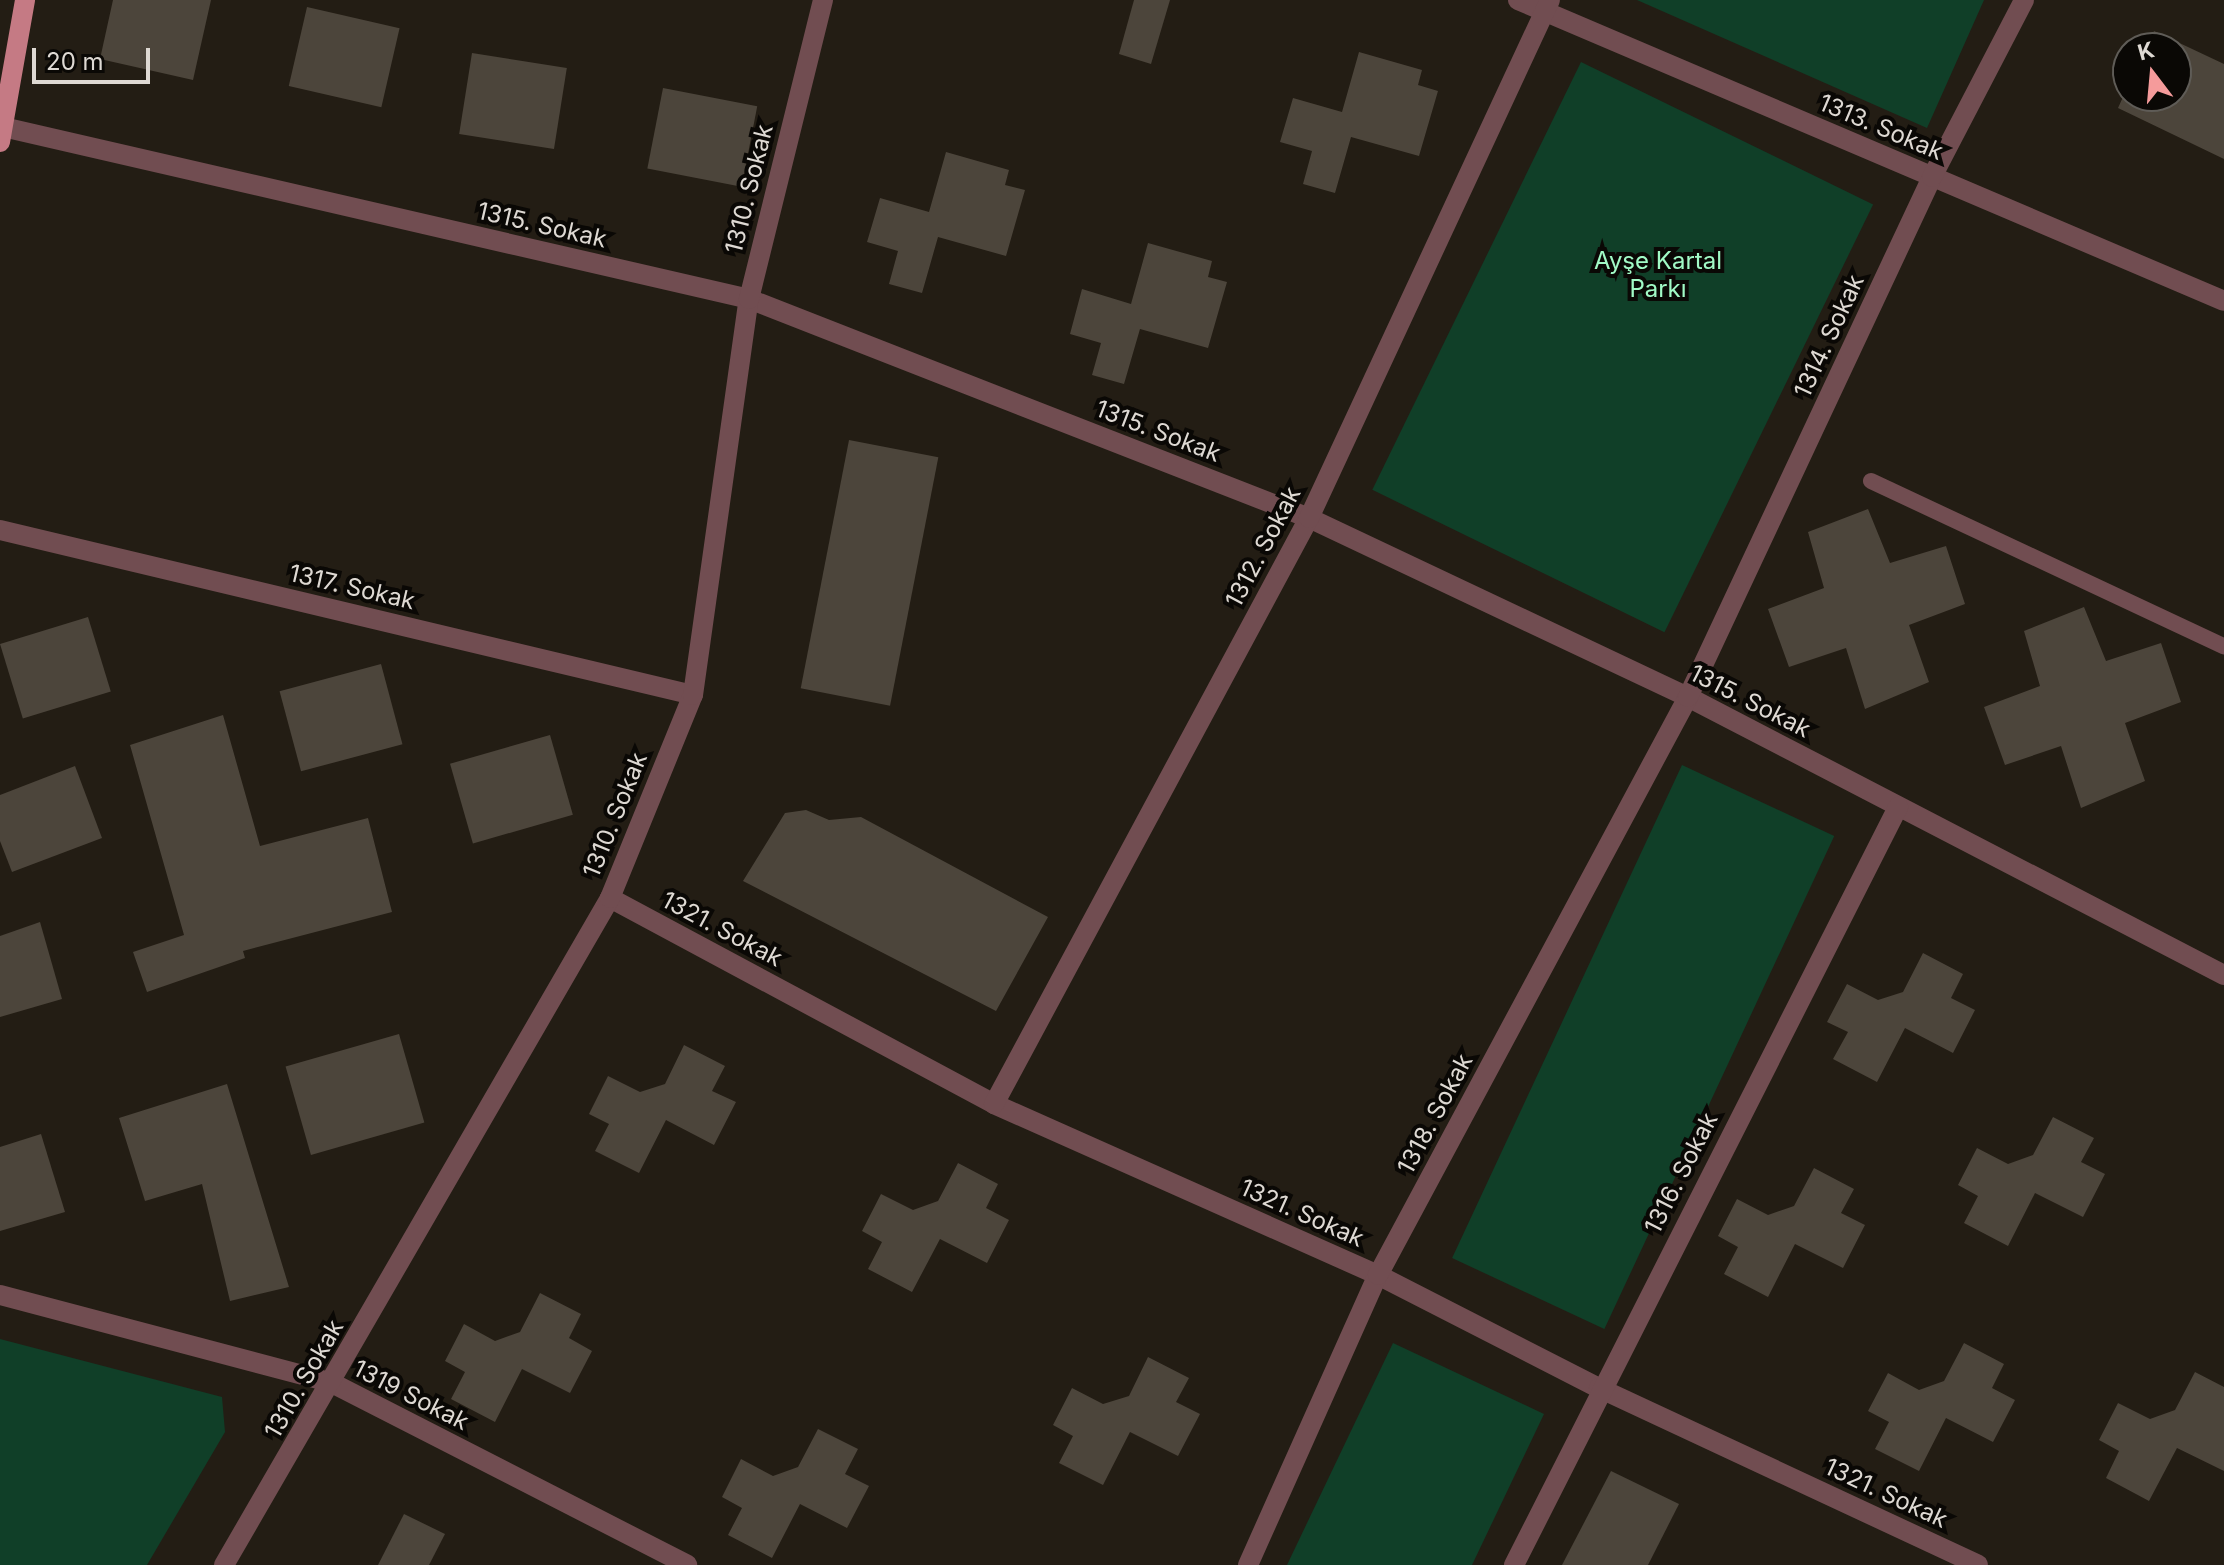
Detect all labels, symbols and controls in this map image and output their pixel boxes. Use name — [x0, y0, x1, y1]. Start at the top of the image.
scale bar — [36, 32, 154, 82]
north arrow — [2112, 32, 2192, 112]
text: K — [2135, 36, 2157, 66]
text: 20 m — [46, 47, 104, 76]
street label: 1313. Sokak — [1815, 88, 1947, 166]
street label: 1310. Sokak — [719, 121, 779, 257]
street label: 1315. Sokak — [475, 196, 609, 254]
park label: Ayşe Kartal Parkı — [1594, 247, 1722, 303]
street label: 1314. Sokak — [1788, 270, 1870, 402]
street label: 1315. Sokak — [1091, 394, 1225, 468]
street label: 1312. Sokak — [1219, 482, 1307, 612]
street label: 1317. Sokak — [286, 559, 418, 615]
street label: 1315. Sokak — [1685, 658, 1815, 744]
street label: 1310. Sokak — [577, 748, 653, 882]
street label: 1321. Sokak — [657, 885, 787, 973]
street label: 1318. Sokak — [1391, 1049, 1479, 1179]
street label: 1316. Sokak — [1638, 1108, 1724, 1238]
street label: 1321. Sokak — [1236, 1173, 1368, 1253]
street label: 1310. Sokak — [258, 1315, 350, 1443]
street label: 1319 Sokak — [349, 1354, 473, 1436]
street label: 1321. Sokak — [1820, 1452, 1952, 1534]

